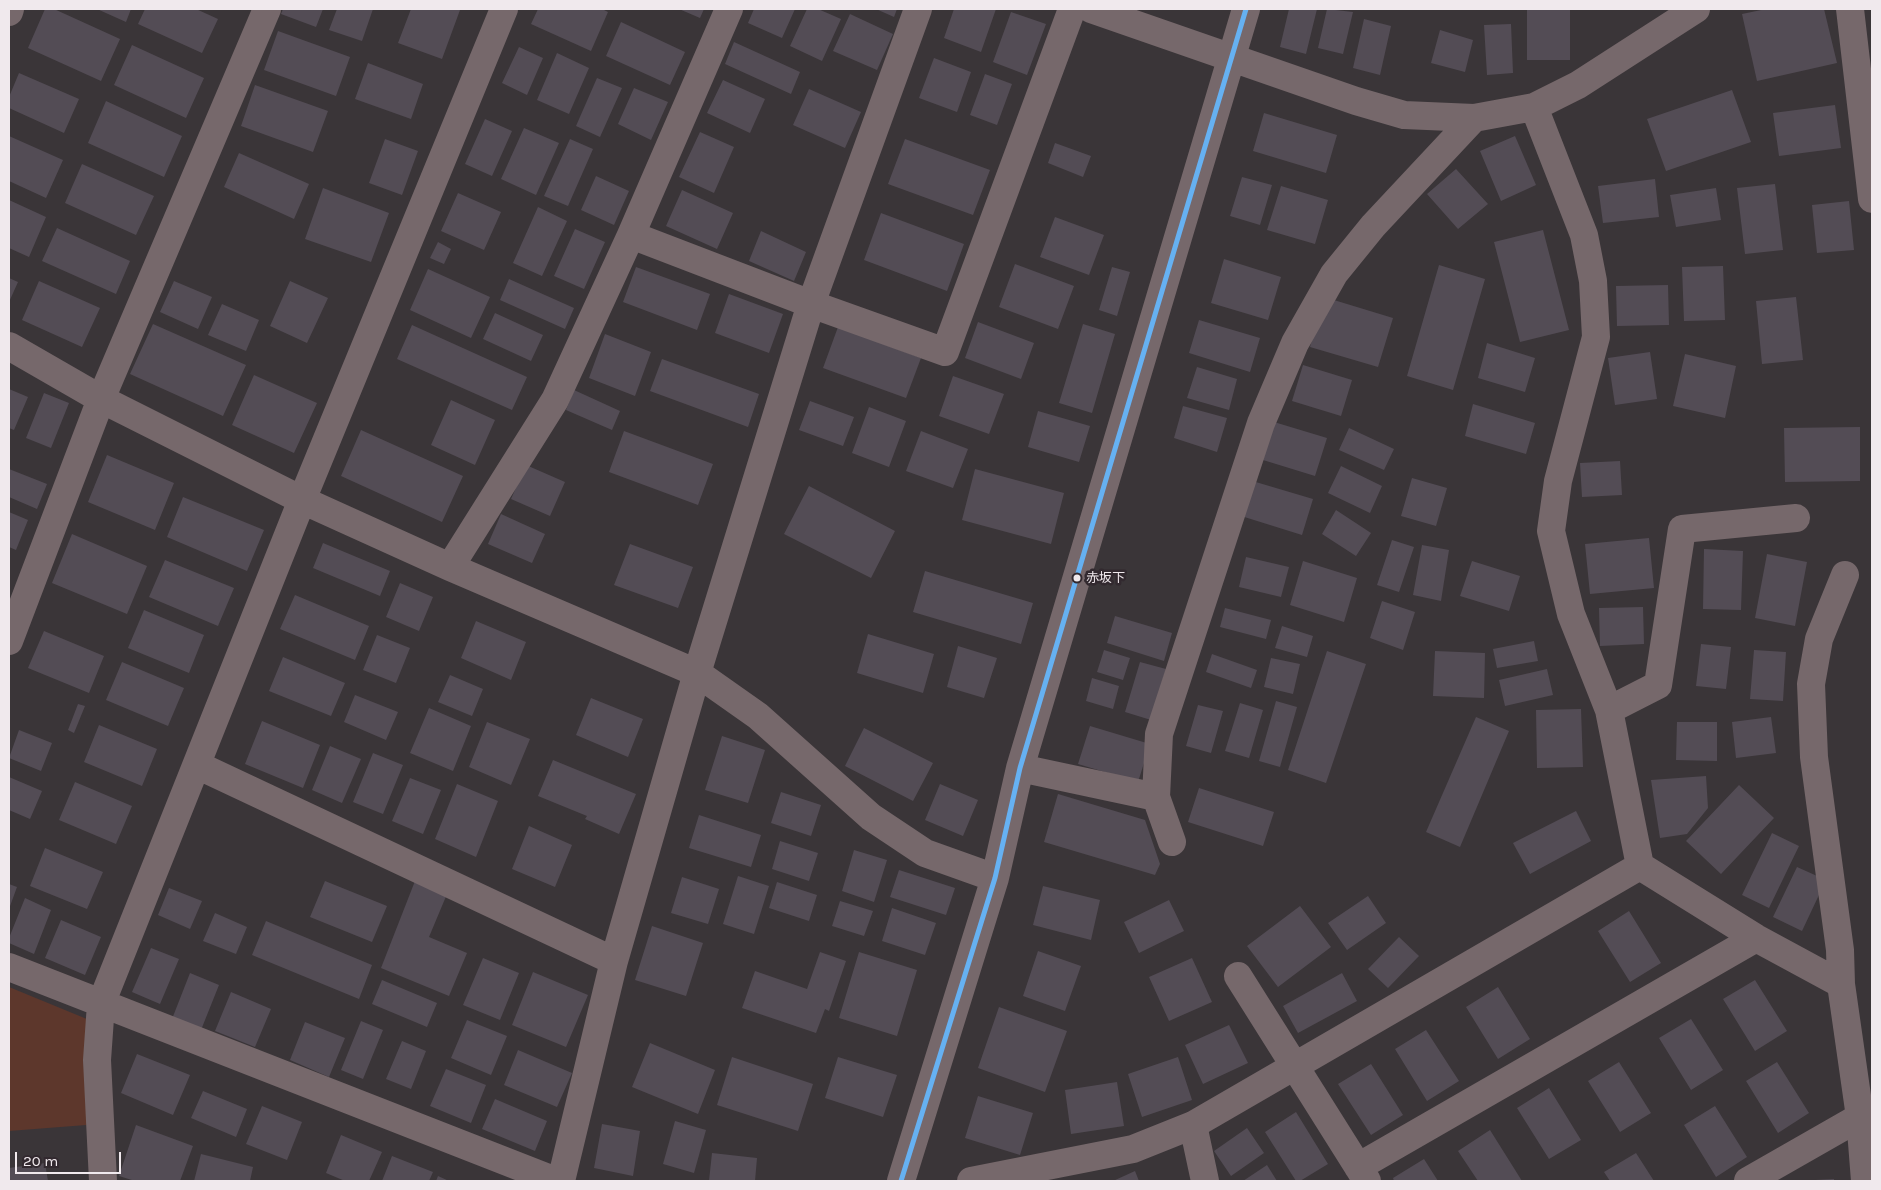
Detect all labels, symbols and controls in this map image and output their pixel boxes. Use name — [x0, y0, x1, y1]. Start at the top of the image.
place label: 赤坂下 — [1086, 570, 1125, 586]
marker: 赤坂下 — [1072, 573, 1082, 583]
scale bar — [18, 1142, 124, 1174]
text: 20 m — [23, 1152, 58, 1170]

